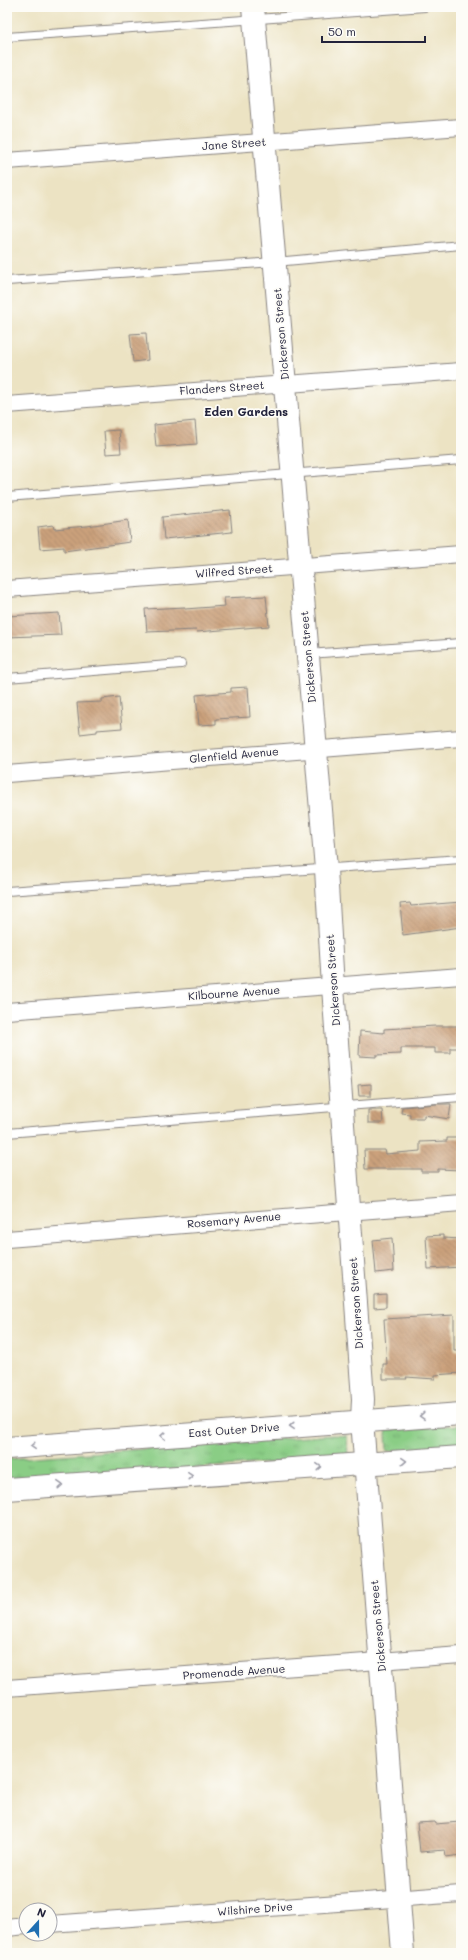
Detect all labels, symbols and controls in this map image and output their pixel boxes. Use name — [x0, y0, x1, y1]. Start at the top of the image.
scale bar — [322, 18, 425, 44]
text: 50 m — [328, 23, 356, 39]
street label: Jane Street — [201, 134, 267, 153]
street label: Dickerson Street — [269, 287, 292, 381]
street label: Flanders Street — [179, 377, 265, 398]
district label: Eden Gardens — [204, 403, 288, 419]
street label: Wilfred Street — [195, 560, 274, 581]
street label: Dickerson Street — [296, 610, 319, 704]
street label: Glenfield Avenue — [189, 743, 279, 766]
street label: Dickerson Street — [322, 933, 343, 1026]
street label: Kilbourne Avenue — [187, 982, 281, 1003]
street label: Rosemary Avenue — [186, 1208, 282, 1231]
street label: Dickerson Street — [345, 1256, 366, 1349]
one-way arrow — [419, 1412, 425, 1421]
street label: East Outer Drive — [188, 1419, 280, 1440]
one-way arrow — [289, 1421, 295, 1430]
one-way arrow — [160, 1431, 166, 1440]
one-way arrow — [30, 1441, 36, 1450]
one-way arrow — [401, 1457, 407, 1466]
one-way arrow — [316, 1463, 322, 1472]
one-way arrow — [187, 1472, 193, 1481]
one-way arrow — [57, 1481, 63, 1490]
street label: Dickerson Street — [366, 1579, 389, 1673]
street label: Promenade Avenue — [182, 1660, 286, 1683]
street label: Wilshire Drive — [217, 1898, 293, 1919]
north arrow — [18, 1902, 58, 1942]
text: N — [35, 1904, 48, 1921]

